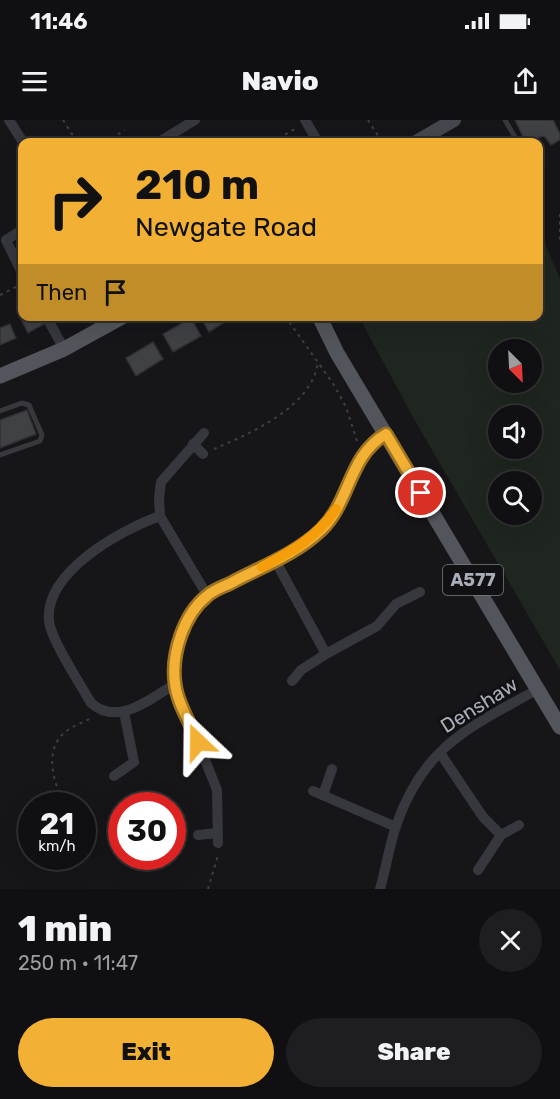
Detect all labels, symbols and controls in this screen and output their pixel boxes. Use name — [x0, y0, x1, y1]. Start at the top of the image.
text: 11:46 — [30, 8, 88, 35]
icon: menu — [18, 65, 51, 98]
text: Navio — [241, 65, 319, 97]
icon: share — [509, 65, 542, 98]
text: 210 m — [135, 160, 259, 210]
icon: right — [36, 162, 114, 240]
text: Newgate Road — [135, 211, 317, 243]
icon: arrive — [99, 276, 132, 309]
text: Then — [36, 279, 87, 306]
north arrow — [488, 339, 542, 393]
map controls — [488, 339, 542, 525]
button: sound — [488, 405, 542, 459]
pin — [395, 467, 446, 518]
button: search — [488, 471, 542, 525]
icon: arrive — [404, 476, 437, 509]
road number: A577 — [443, 565, 503, 595]
street label: Denshaw — [436, 672, 522, 738]
position arrow — [166, 710, 230, 774]
speed limit sign: 30 — [108, 792, 186, 870]
text: 21 — [40, 806, 74, 842]
text: km/h — [38, 837, 76, 855]
text: 1 min — [18, 907, 112, 950]
button: close — [479, 909, 542, 972]
text: 250 m · 11:47 — [18, 951, 138, 975]
button: Exit — [18, 1018, 274, 1087]
button: Share — [286, 1018, 542, 1087]

